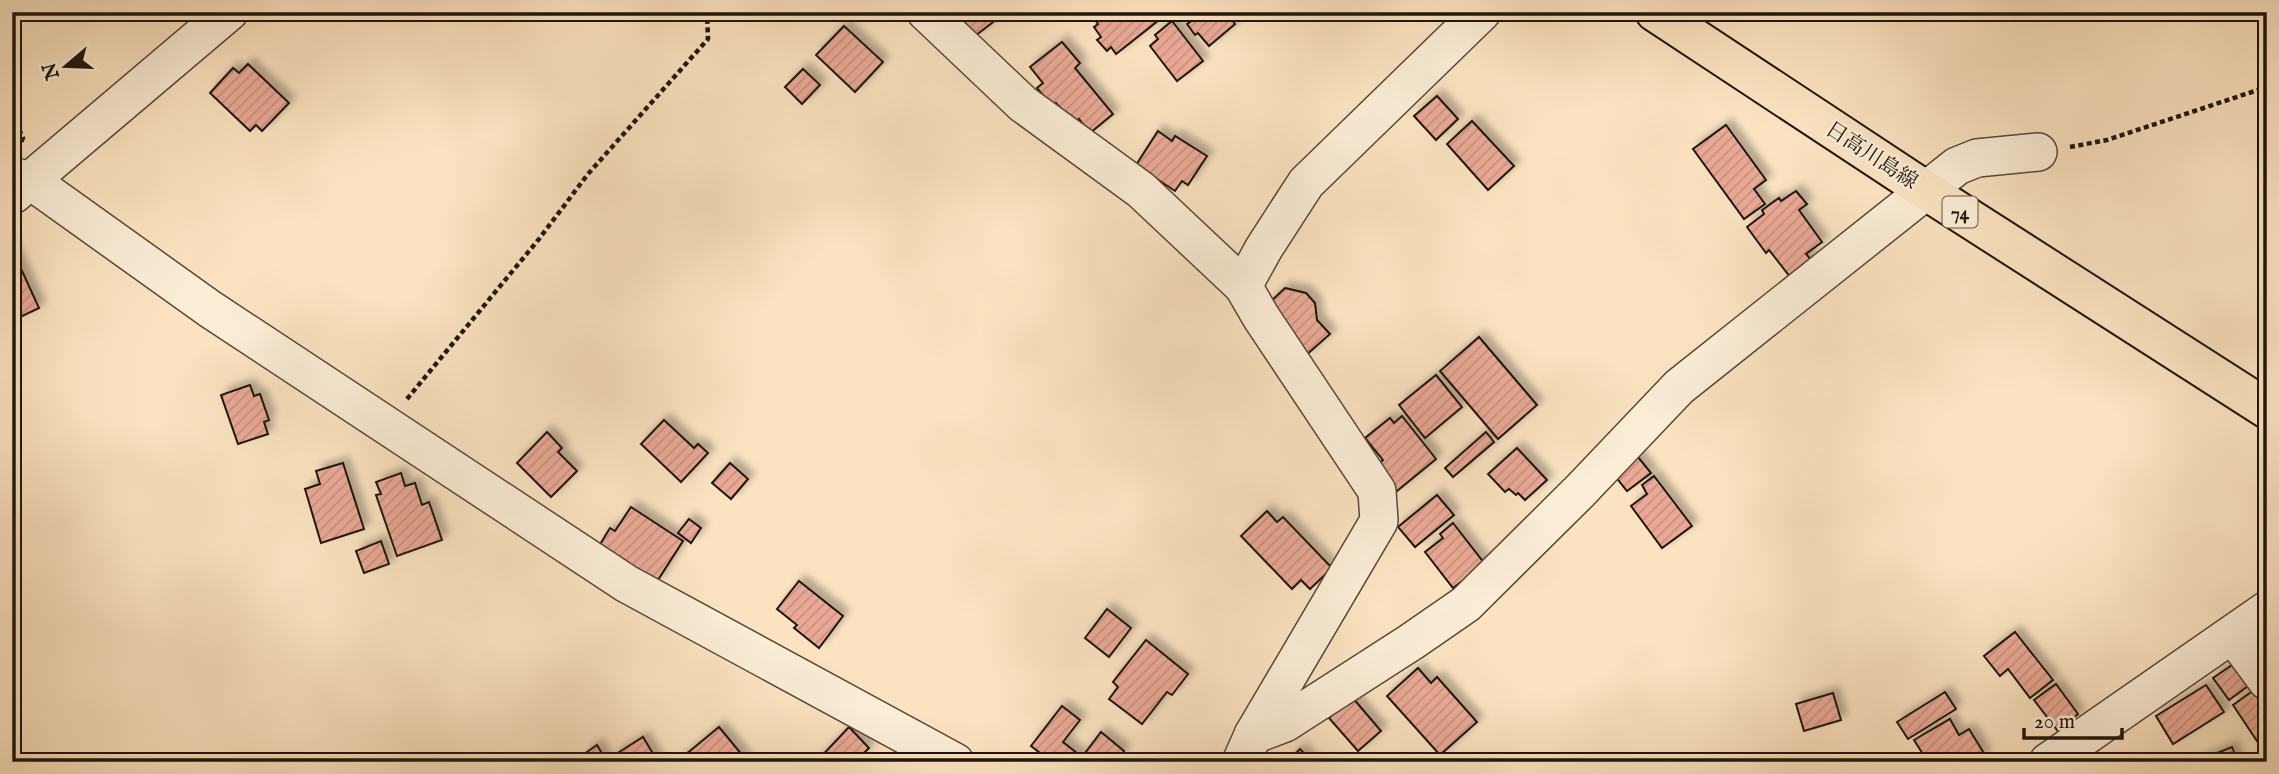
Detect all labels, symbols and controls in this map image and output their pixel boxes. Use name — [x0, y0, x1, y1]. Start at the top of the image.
north arrow — [32, 32, 102, 102]
text: N — [38, 59, 66, 84]
street label: 日高川島線 — [1820, 116, 1923, 196]
road number: 74 — [1942, 196, 1978, 228]
scale bar — [2024, 697, 2122, 741]
text: 20 m — [2034, 709, 2075, 736]

